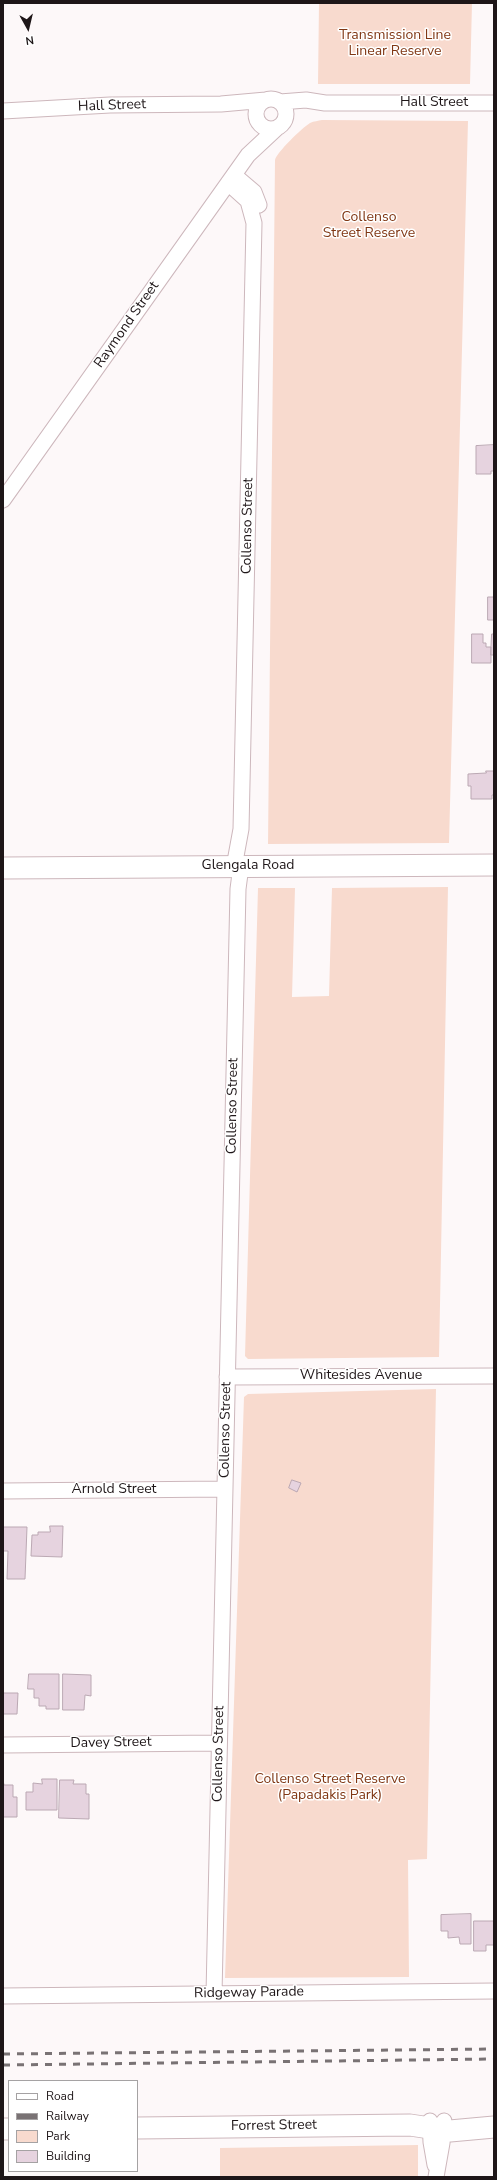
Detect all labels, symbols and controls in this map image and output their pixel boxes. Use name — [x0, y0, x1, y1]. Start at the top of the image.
north arrow — [8, 8, 48, 48]
park label: Transmission Line Linear Reserve — [339, 28, 451, 60]
text: N — [25, 32, 35, 48]
street label: Hall Street — [400, 95, 468, 111]
street label: Hall Street — [78, 96, 146, 116]
park label: Collenso Street Reserve — [323, 210, 415, 242]
street label: Raymond Street — [91, 279, 163, 371]
street label: Collenso Street — [239, 478, 257, 574]
street label: Glengala Road — [202, 858, 294, 874]
street label: Collenso Street — [224, 1058, 242, 1154]
street label: Whitesides Avenue — [300, 1368, 422, 1384]
street label: Collenso Street — [217, 1382, 235, 1478]
street label: Arnold Street — [72, 1482, 156, 1498]
street label: Collenso Street — [210, 1706, 228, 1802]
street label: Davey Street — [70, 1734, 152, 1752]
park label: Collenso Street Reserve (Papadakis Park) — [254, 1772, 406, 1804]
street label: Ridgeway Parade — [194, 1984, 304, 2002]
legend — [8, 2080, 138, 2172]
text: Road — [46, 2088, 74, 2104]
text: Railway — [46, 2108, 89, 2124]
street label: Forrest Street — [231, 2117, 317, 2135]
text: Park — [46, 2128, 70, 2144]
text: Building — [46, 2148, 91, 2164]

